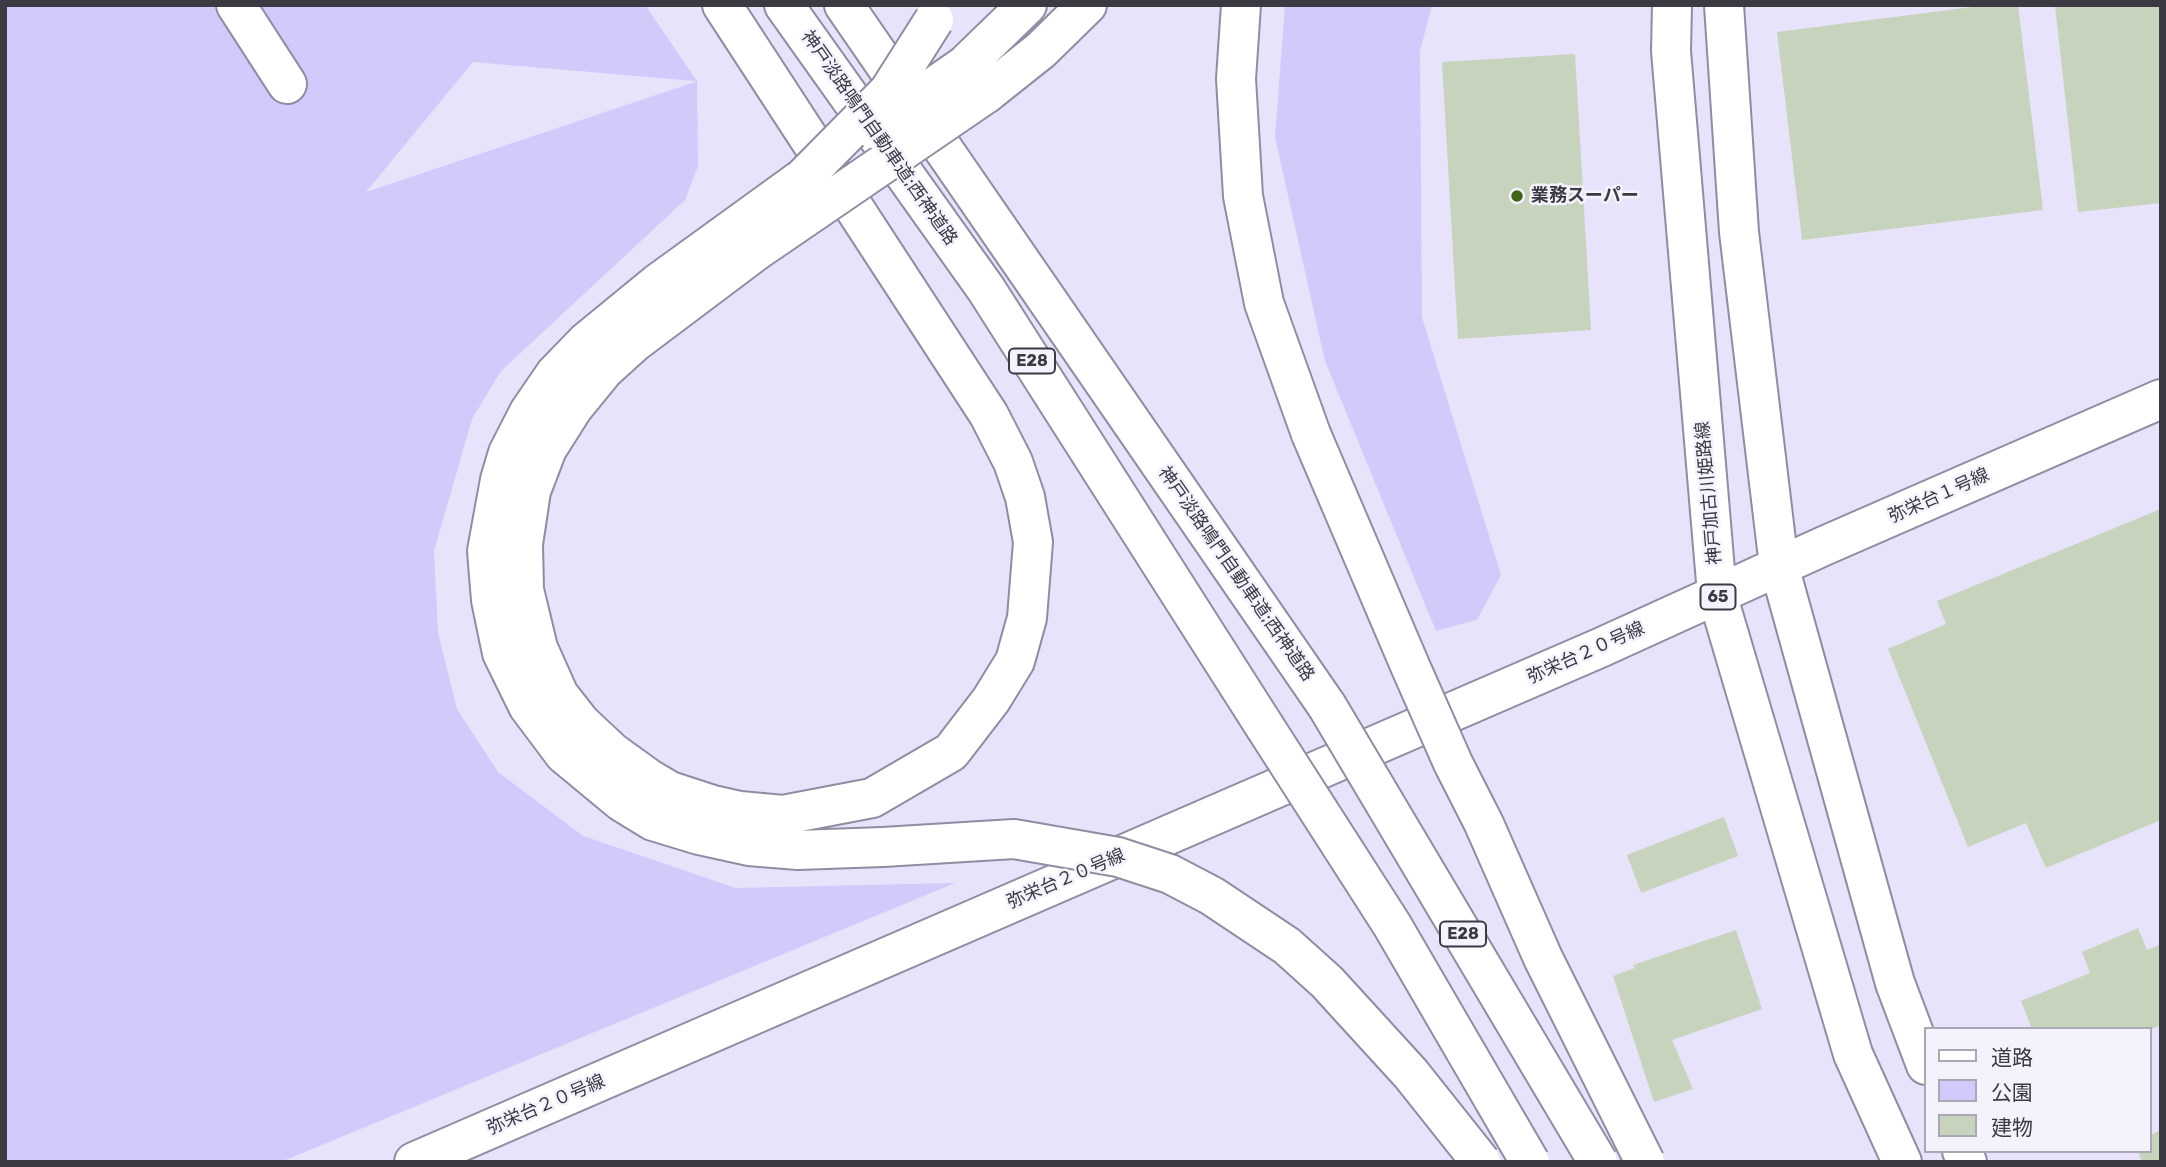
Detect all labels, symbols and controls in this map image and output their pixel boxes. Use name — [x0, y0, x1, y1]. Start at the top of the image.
street label: 神戸淡路鳴門自動車道;西神道路 — [796, 27, 962, 249]
place label: 業務スーパー — [1531, 185, 1639, 207]
marker: 業務スーパー — [1509, 188, 1525, 204]
road number: E28 — [1009, 348, 1055, 374]
street label: 神戸加古川姫路線 — [1692, 420, 1726, 566]
street label: 神戸淡路鳴門自動車道;西神道路 — [1153, 463, 1319, 685]
street label: 弥栄台１号線 — [1885, 464, 1993, 528]
road number: 65 — [1700, 584, 1736, 610]
street label: 弥栄台２０号線 — [1524, 618, 1648, 688]
street label: 弥栄台２０号線 — [1004, 844, 1128, 914]
road number: E28 — [1440, 922, 1486, 946]
legend — [1924, 1027, 2152, 1153]
text: 道路 — [1991, 1045, 2033, 1070]
street label: 弥栄台２０号線 — [484, 1070, 608, 1140]
text: 公園 — [1991, 1080, 2033, 1105]
text: 建物 — [1991, 1115, 2033, 1140]

